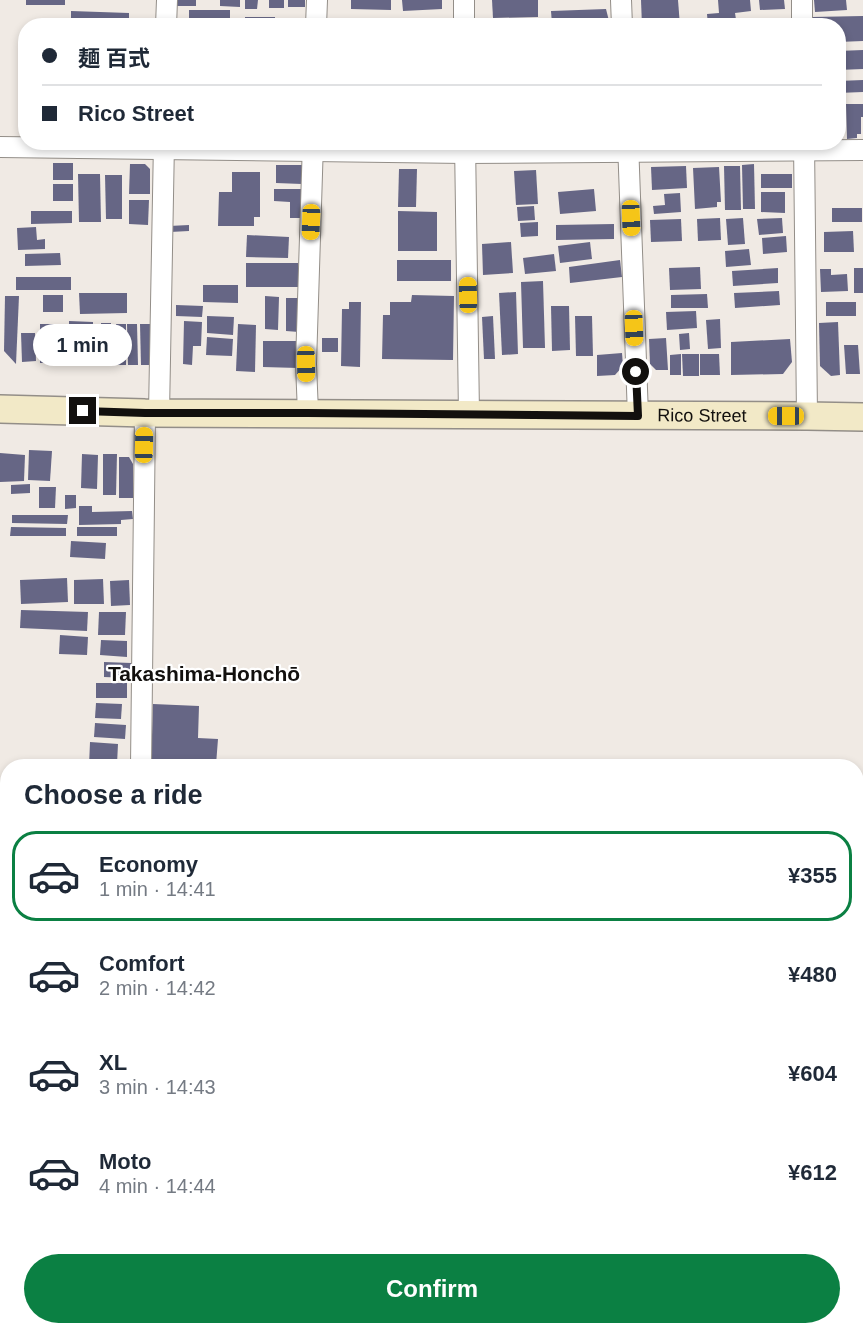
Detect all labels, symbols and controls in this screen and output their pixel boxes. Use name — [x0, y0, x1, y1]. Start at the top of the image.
text: 麺 百式 — [78, 46, 150, 71]
text: Rico Street — [78, 101, 194, 126]
car — [621, 200, 641, 236]
car — [301, 204, 321, 240]
car — [459, 277, 477, 313]
car — [624, 310, 644, 346]
callout: 1 min — [34, 324, 132, 366]
text: 1 min — [56, 334, 109, 356]
car — [297, 346, 315, 382]
route start — [622, 358, 649, 385]
route end — [69, 397, 96, 424]
street label: Rico Street — [657, 405, 747, 426]
car — [768, 407, 804, 425]
car — [135, 427, 153, 463]
district label: Takashima-Honchō — [108, 662, 300, 685]
text: Choose a ride — [24, 780, 203, 810]
icon: car — [27, 849, 81, 903]
text: Economy — [99, 852, 198, 877]
text: ¥355 — [788, 863, 837, 888]
text: 1 min · 14:41 — [99, 878, 216, 900]
icon: car — [27, 948, 81, 1002]
text: Comfort — [99, 951, 185, 976]
text: ¥480 — [788, 962, 837, 987]
text: 2 min · 14:42 — [99, 977, 216, 999]
icon: car — [27, 1047, 81, 1101]
text: XL — [99, 1050, 127, 1075]
text: ¥604 — [788, 1061, 837, 1086]
text: 3 min · 14:43 — [99, 1076, 216, 1098]
icon: car — [27, 1146, 81, 1200]
text: Moto — [99, 1149, 152, 1174]
text: ¥612 — [788, 1160, 837, 1185]
text: 4 min · 14:44 — [99, 1175, 216, 1197]
button: Confirm — [24, 1254, 840, 1323]

